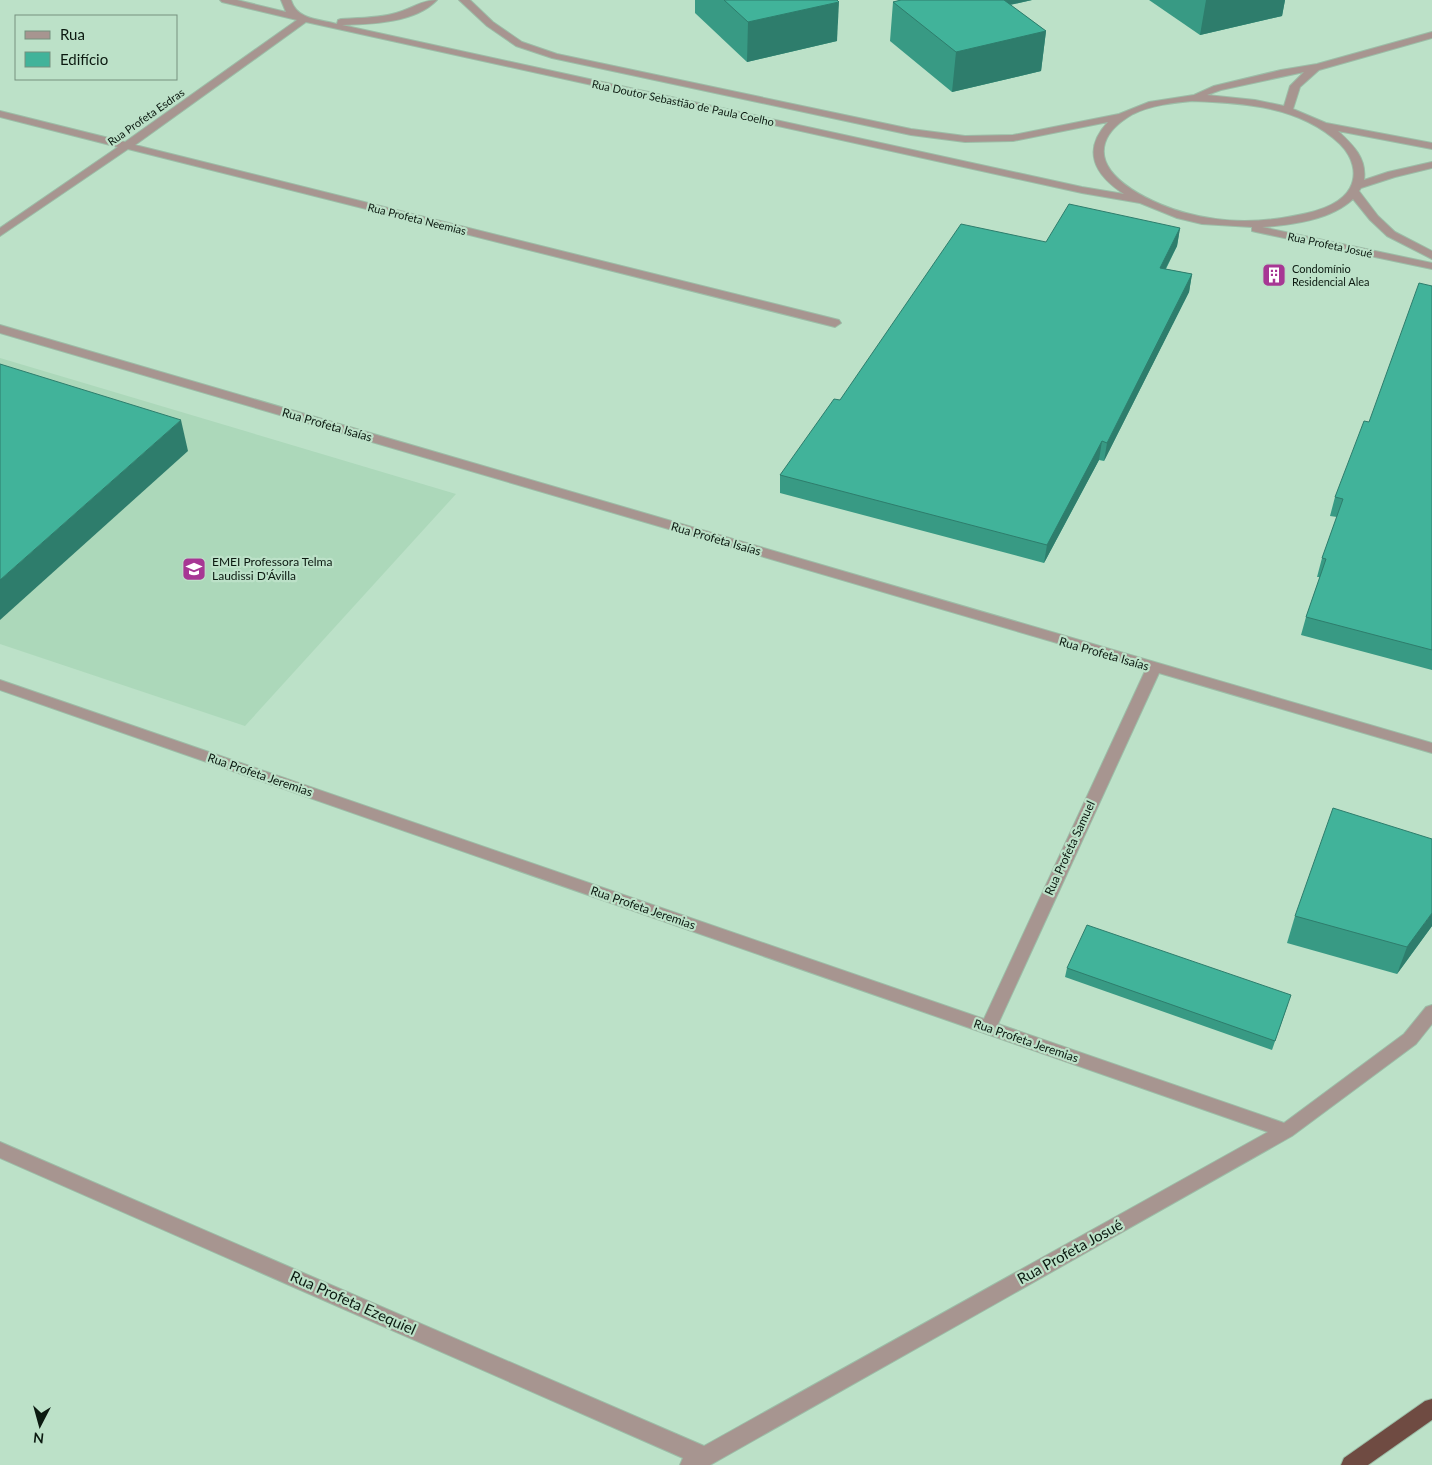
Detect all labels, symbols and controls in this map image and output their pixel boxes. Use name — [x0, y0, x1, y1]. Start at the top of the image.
legend — [15, 15, 178, 80]
text: Rua — [60, 25, 85, 43]
text: Edifício — [60, 50, 108, 68]
street label: Rua Doutor Sebastião de Paula Coelho — [591, 77, 775, 128]
street label: Rua Profeta Esdras — [105, 85, 187, 148]
street label: Rua Profeta Neemias — [367, 200, 468, 237]
street label: Rua Profeta Josué — [1287, 229, 1374, 260]
building icon: Condomínio Residencial Alea — [1261, 262, 1287, 288]
place label: Condomínio Residencial Alea — [1292, 262, 1370, 288]
street label: Rua Profeta Isaías — [280, 405, 374, 445]
street label: Rua Profeta Isaías — [669, 519, 763, 559]
place label: EMEI Professora Telma Laudissi D'Ávilla — [212, 554, 332, 583]
school or university icon: EMEI Professora Telma Laudissi D'Ávilla — [181, 556, 207, 582]
street label: Rua Profeta Isaías — [1057, 634, 1151, 674]
street label: Rua Profeta Jeremias — [206, 750, 314, 799]
street label: Rua Profeta Samuel — [1041, 798, 1098, 897]
street label: Rua Profeta Jeremias — [589, 883, 697, 932]
street label: Rua Profeta Jeremias — [972, 1016, 1080, 1065]
street label: Rua Profeta Josué — [1014, 1215, 1125, 1287]
street label: Rua Profeta Ezequiel — [288, 1266, 419, 1338]
north arrow — [15, 1400, 65, 1450]
text: N — [32, 1429, 45, 1447]

